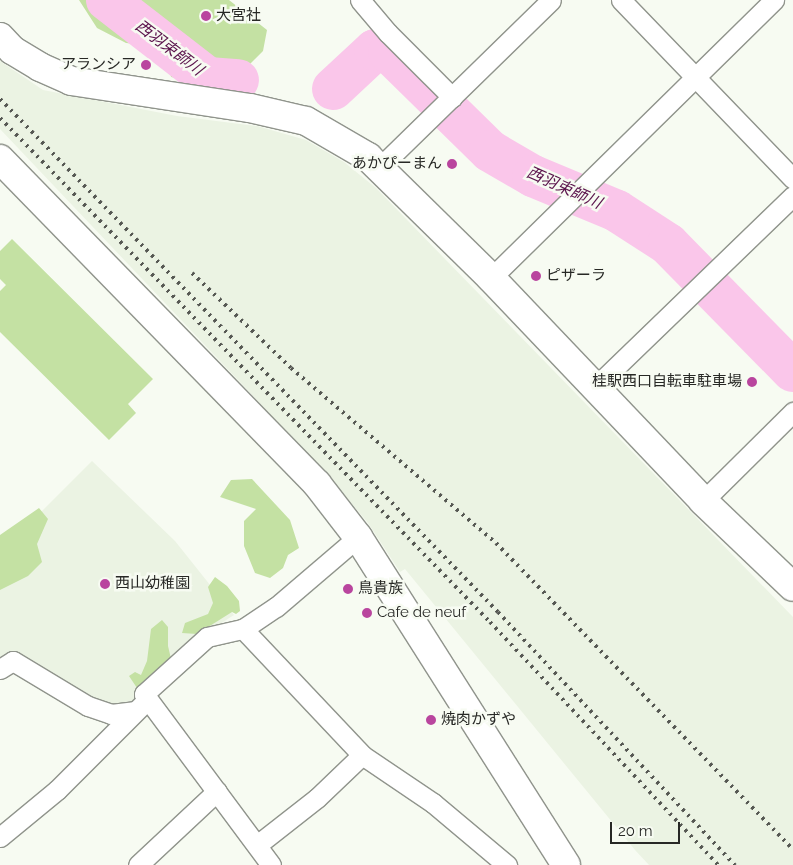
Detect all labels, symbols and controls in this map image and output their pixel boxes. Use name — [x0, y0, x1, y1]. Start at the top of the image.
place label: 大宮社 — [216, 7, 261, 25]
marker: 大宮社 — [200, 10, 212, 22]
water label: 西羽束師川 — [131, 16, 207, 80]
place label: アランシア — [61, 56, 136, 74]
marker: アランシア — [140, 59, 152, 71]
place label: あかぴーまん — [352, 155, 442, 173]
marker: あかぴーまん — [446, 158, 458, 170]
water label: 西羽束師川 — [524, 163, 604, 213]
place label: ピザーラ — [546, 267, 606, 285]
marker: ピザーラ — [530, 270, 542, 282]
place label: 桂駅西口自転車駐車場 — [592, 373, 742, 391]
marker: 桂駅西口自転車駐車場 — [746, 376, 758, 388]
place label: 西山幼稚園 — [115, 575, 190, 593]
marker: 西山幼稚園 — [99, 578, 111, 590]
place label: 鳥貴族 — [358, 580, 403, 598]
marker: 鳥貴族 — [342, 583, 354, 595]
place label: Cafe de neuf — [377, 604, 466, 622]
marker: Cafe de neuf — [361, 607, 373, 619]
place label: 焼肉かずや — [441, 711, 516, 729]
marker: 焼肉かずや — [425, 714, 437, 726]
scale bar — [613, 812, 683, 844]
text: 20 m — [618, 822, 653, 840]

